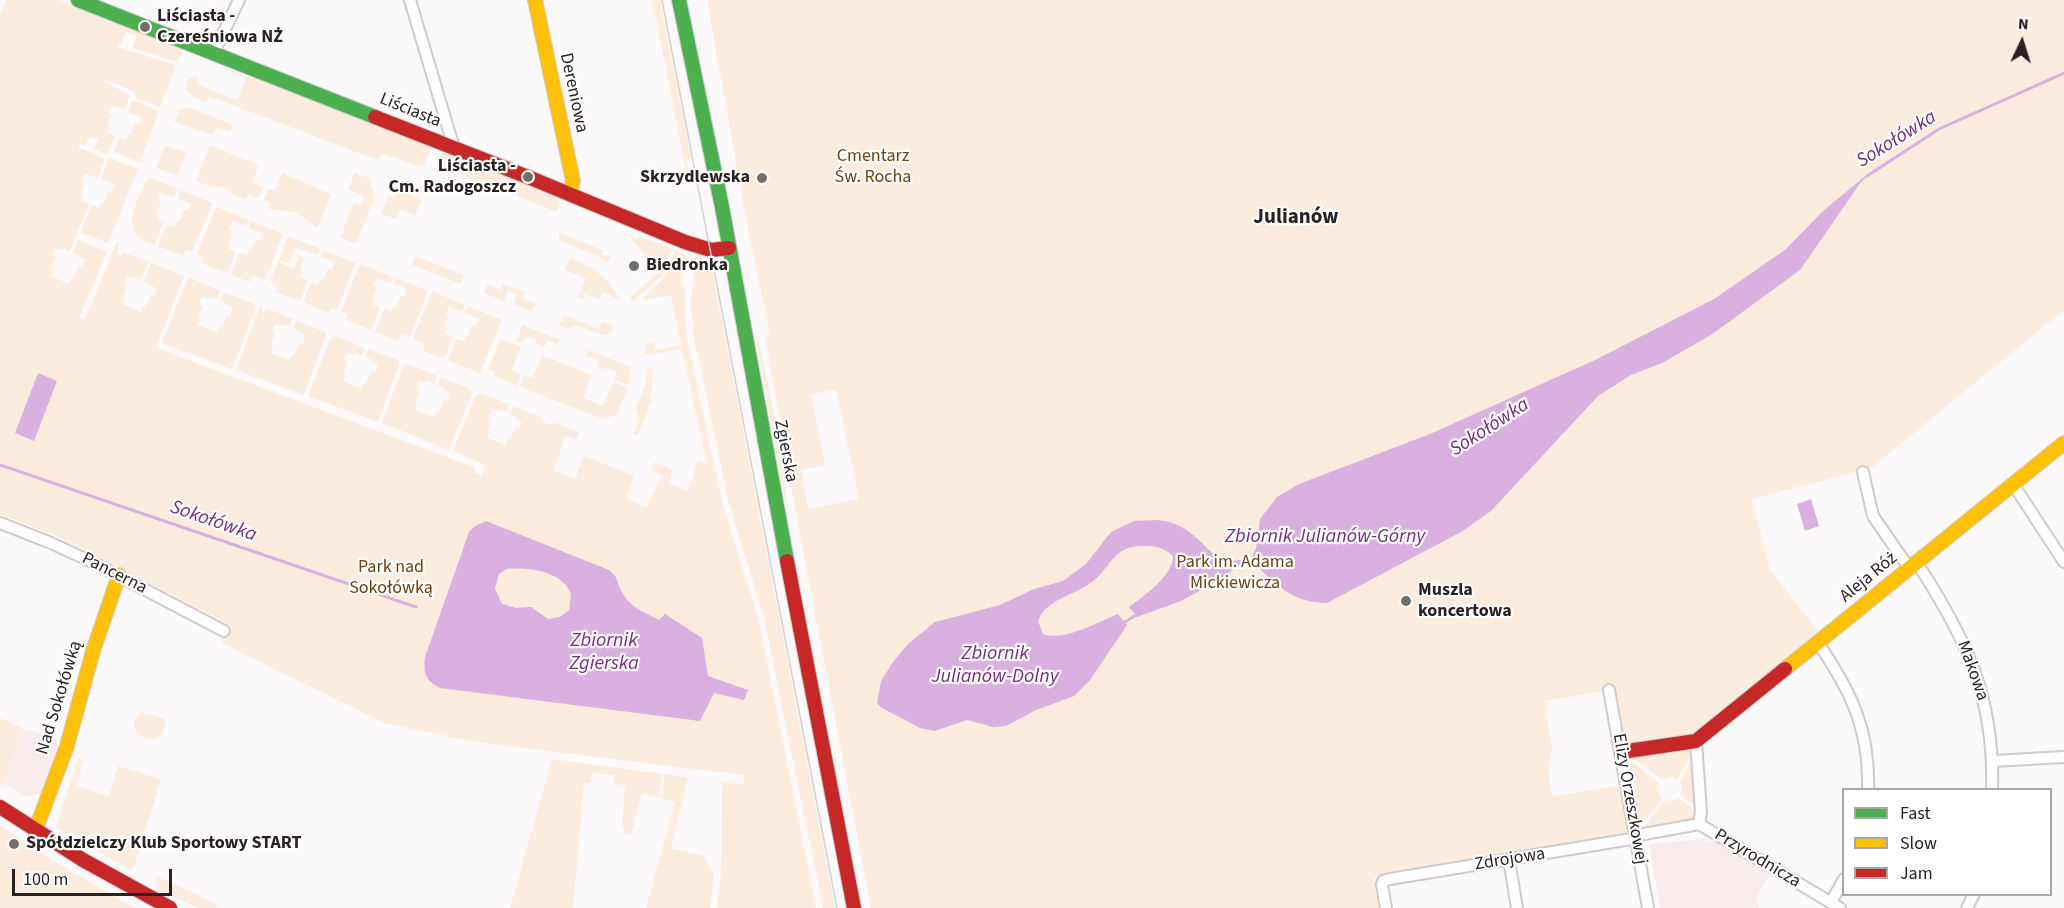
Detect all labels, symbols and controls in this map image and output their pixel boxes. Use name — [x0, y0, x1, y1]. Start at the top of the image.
place label: Liściasta - Czereśniowa NŻ — [157, 6, 283, 48]
north arrow — [1992, 12, 2052, 72]
text: N — [2017, 13, 2029, 35]
marker: Liściasta - Czereśniowa NŻ — [138, 20, 152, 34]
street label: Dereniowa — [554, 51, 592, 135]
street label: Liściasta — [376, 89, 444, 133]
water label: Sokołówka — [1853, 106, 1941, 174]
park label: Cmentarz Św. Rocha — [835, 146, 911, 188]
place label: Liściasta - Cm. Radogoszcz — [388, 156, 516, 198]
place label: Skrzydlewska — [640, 167, 750, 189]
marker: Liściasta - Cm. Radogoszcz — [521, 170, 535, 184]
marker: Skrzydlewska — [755, 171, 769, 185]
district label: Julianów — [1253, 205, 1339, 231]
place label: Biedronka — [646, 255, 728, 277]
marker: Biedronka — [627, 259, 641, 273]
water label: Sokołówka — [1446, 393, 1534, 463]
street label: Zgierska — [768, 418, 802, 484]
water label: Sokołówka — [167, 496, 259, 548]
water label: Zbiornik Julianów-Górny — [1225, 526, 1425, 550]
street label: Pancerna — [78, 548, 150, 600]
street label: Aleja Róż — [1836, 548, 1902, 608]
park label: Park im. Adama Mickiewicza — [1176, 552, 1294, 594]
park label: Park nad Sokołówką — [349, 557, 433, 600]
place label: Muszla koncertowa — [1418, 580, 1512, 622]
marker: Muszla koncertowa — [1399, 594, 1413, 608]
water label: Zbiornik Zgierska — [569, 630, 639, 677]
street label: Makowa — [1951, 638, 1993, 704]
street label: Nad Sokołówką — [32, 639, 88, 757]
water label: Zbiornik Julianów-Dolny — [931, 643, 1059, 690]
street label: Elizy Orzeszkowej — [1607, 732, 1651, 866]
legend — [1842, 788, 2052, 896]
text: Fast — [1900, 801, 1931, 826]
street label: Przyrodnicza — [1710, 825, 1804, 893]
text: Slow — [1900, 831, 1937, 856]
place label: Spółdzielczy Klub Sportowy START — [26, 833, 301, 855]
marker: Spółdzielczy Klub Sportowy START — [7, 837, 21, 851]
street label: Zdrojowa — [1473, 844, 1547, 876]
scale bar — [15, 857, 176, 895]
text: Jam — [1900, 861, 1933, 886]
text: 100 m — [23, 867, 68, 892]

